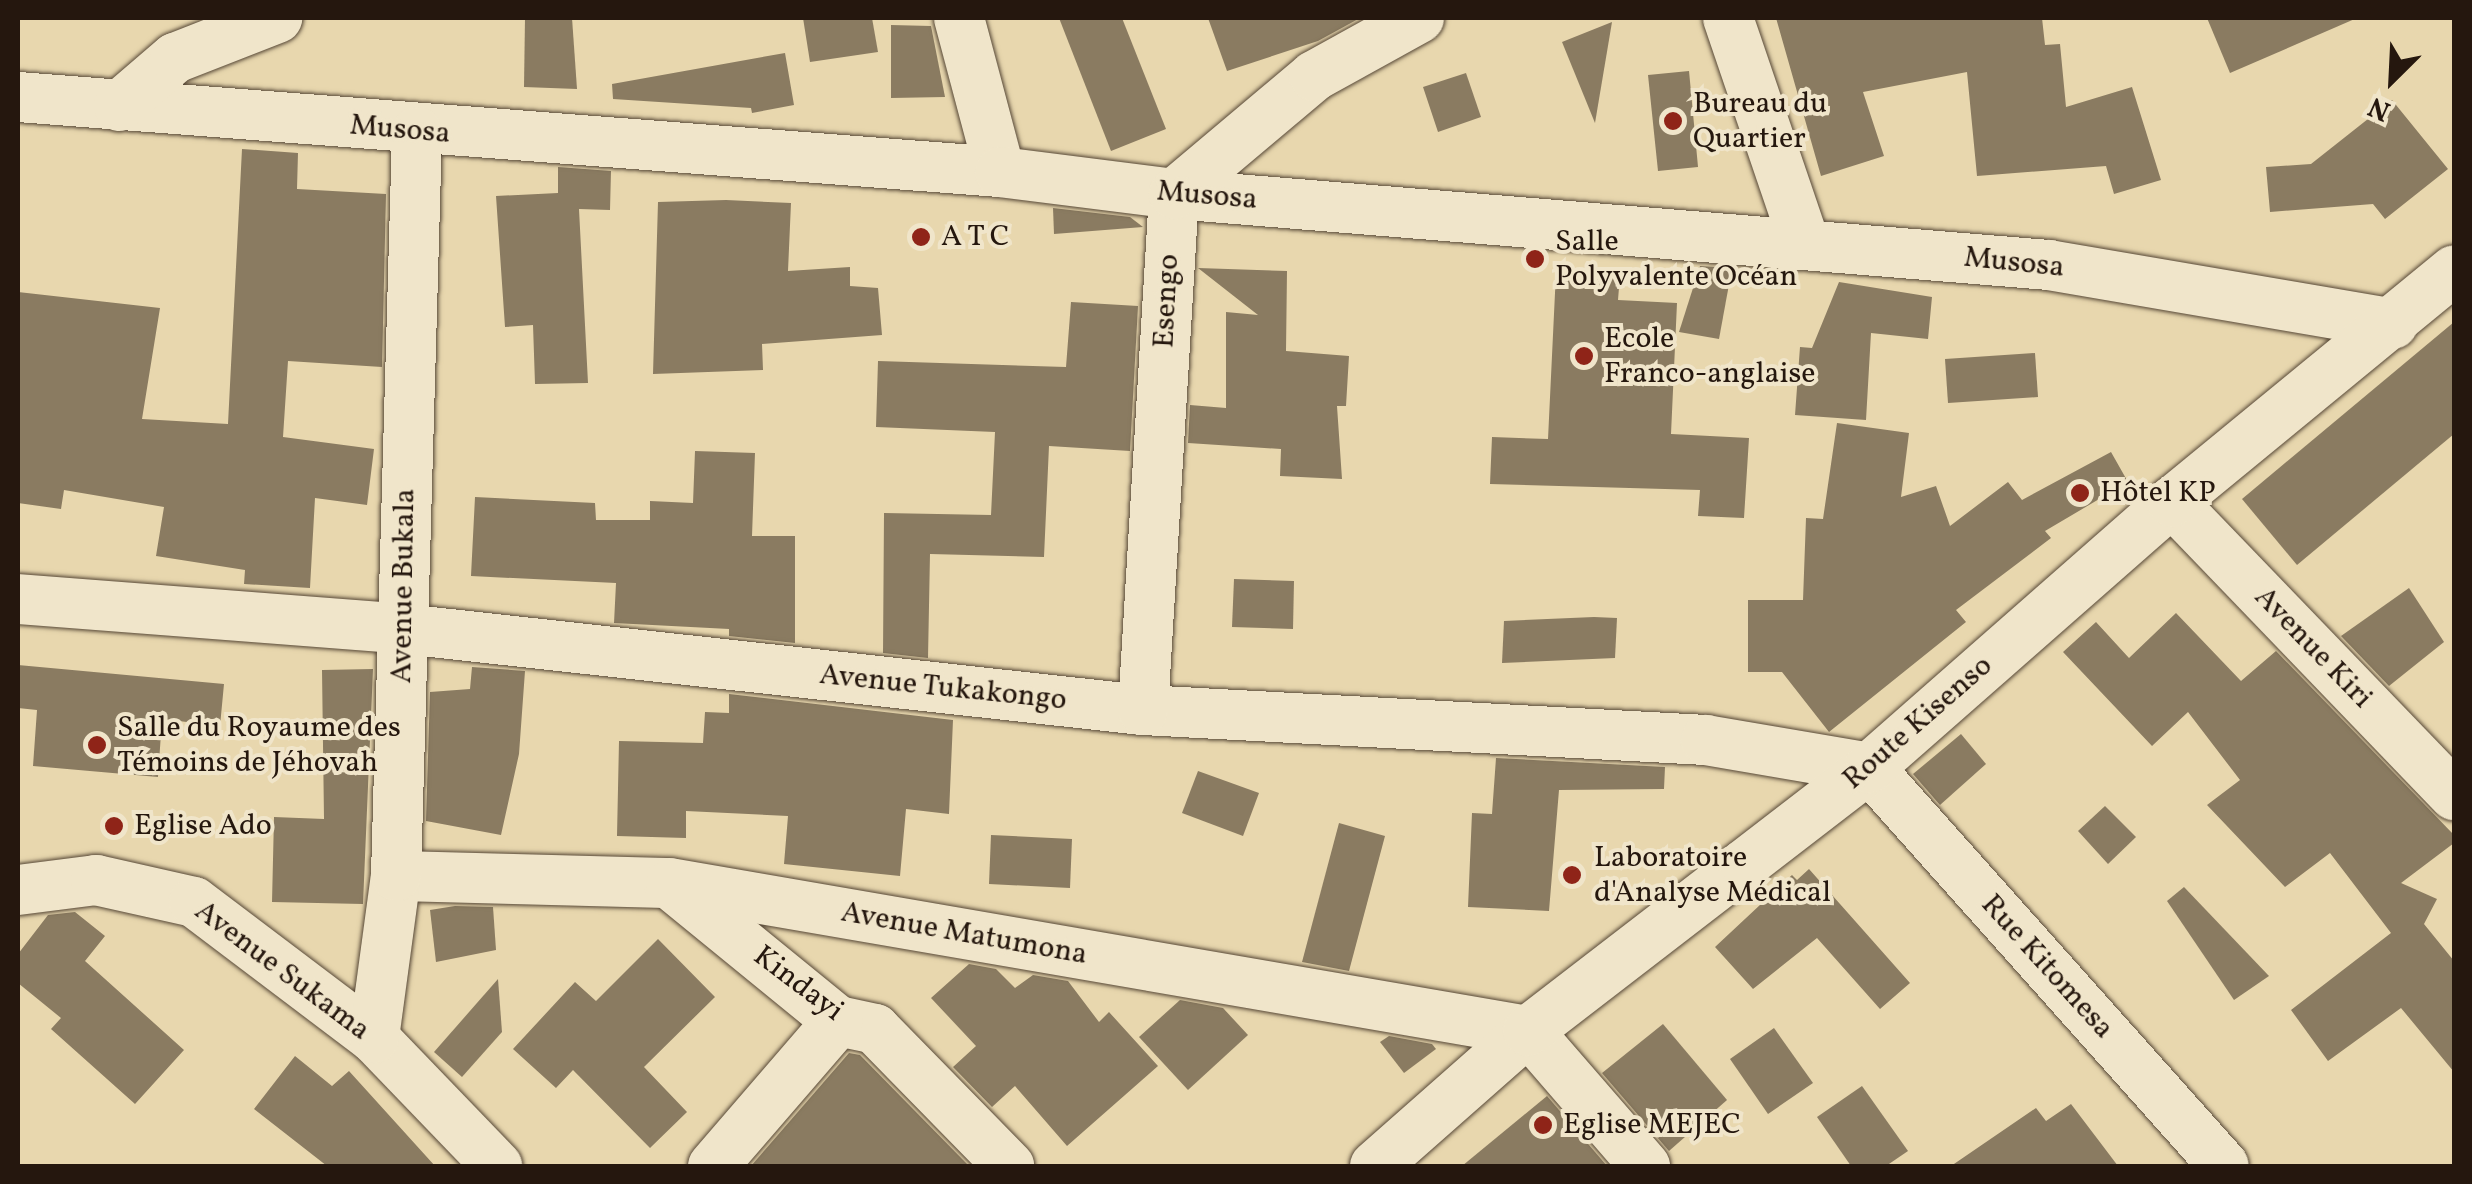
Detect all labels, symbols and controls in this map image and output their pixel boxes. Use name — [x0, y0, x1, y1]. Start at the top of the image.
north arrow — [2342, 30, 2442, 130]
place label: Bureau du Quartier — [1693, 86, 1827, 156]
text: N — [2362, 86, 2397, 130]
street label: Musosa — [348, 108, 452, 152]
marker: Bureau du Quartier — [1662, 110, 1684, 132]
street label: Musosa — [1155, 174, 1259, 218]
place label: A T C — [941, 219, 1011, 255]
place label: Salle Polyvalente Océan — [1555, 224, 1797, 294]
marker: A T C — [910, 226, 932, 248]
street label: Musosa — [1962, 240, 2066, 286]
marker: Salle Polyvalente Océan — [1524, 248, 1546, 270]
street label: Esengo — [1147, 253, 1187, 349]
place label: Ecole Franco-anglaise — [1604, 321, 1815, 392]
marker: Ecole Franco-anglaise — [1573, 345, 1595, 367]
place label: Hôtel KP — [2100, 475, 2216, 511]
marker: Hôtel KP — [2069, 482, 2091, 504]
street label: Avenue Bukala — [384, 488, 424, 684]
street label: Avenue Kiri — [2246, 580, 2380, 716]
street label: Route Kisenso — [1836, 648, 2000, 798]
street label: Avenue Tukakongo — [817, 657, 1069, 719]
place label: Salle du Royaume des Témoins de Jéhovah — [117, 710, 401, 780]
marker: Salle du Royaume des Témoins de Jéhovah — [86, 734, 108, 756]
place label: Eglise Ado — [134, 808, 272, 844]
marker: Eglise Ado — [103, 815, 125, 837]
place label: Laboratoire d'Analyse Médical — [1594, 840, 1831, 910]
marker: Laboratoire d'Analyse Médical — [1559, 862, 1585, 888]
street label: Rue Kitomesa — [1973, 887, 2121, 1047]
street label: Avenue Sukama — [187, 893, 377, 1049]
street label: Avenue Matumona — [838, 895, 1090, 973]
street label: Kindayi — [746, 938, 850, 1030]
place label: Eglise MEJEC — [1563, 1107, 1741, 1143]
marker: Eglise MEJEC — [1532, 1114, 1554, 1136]

